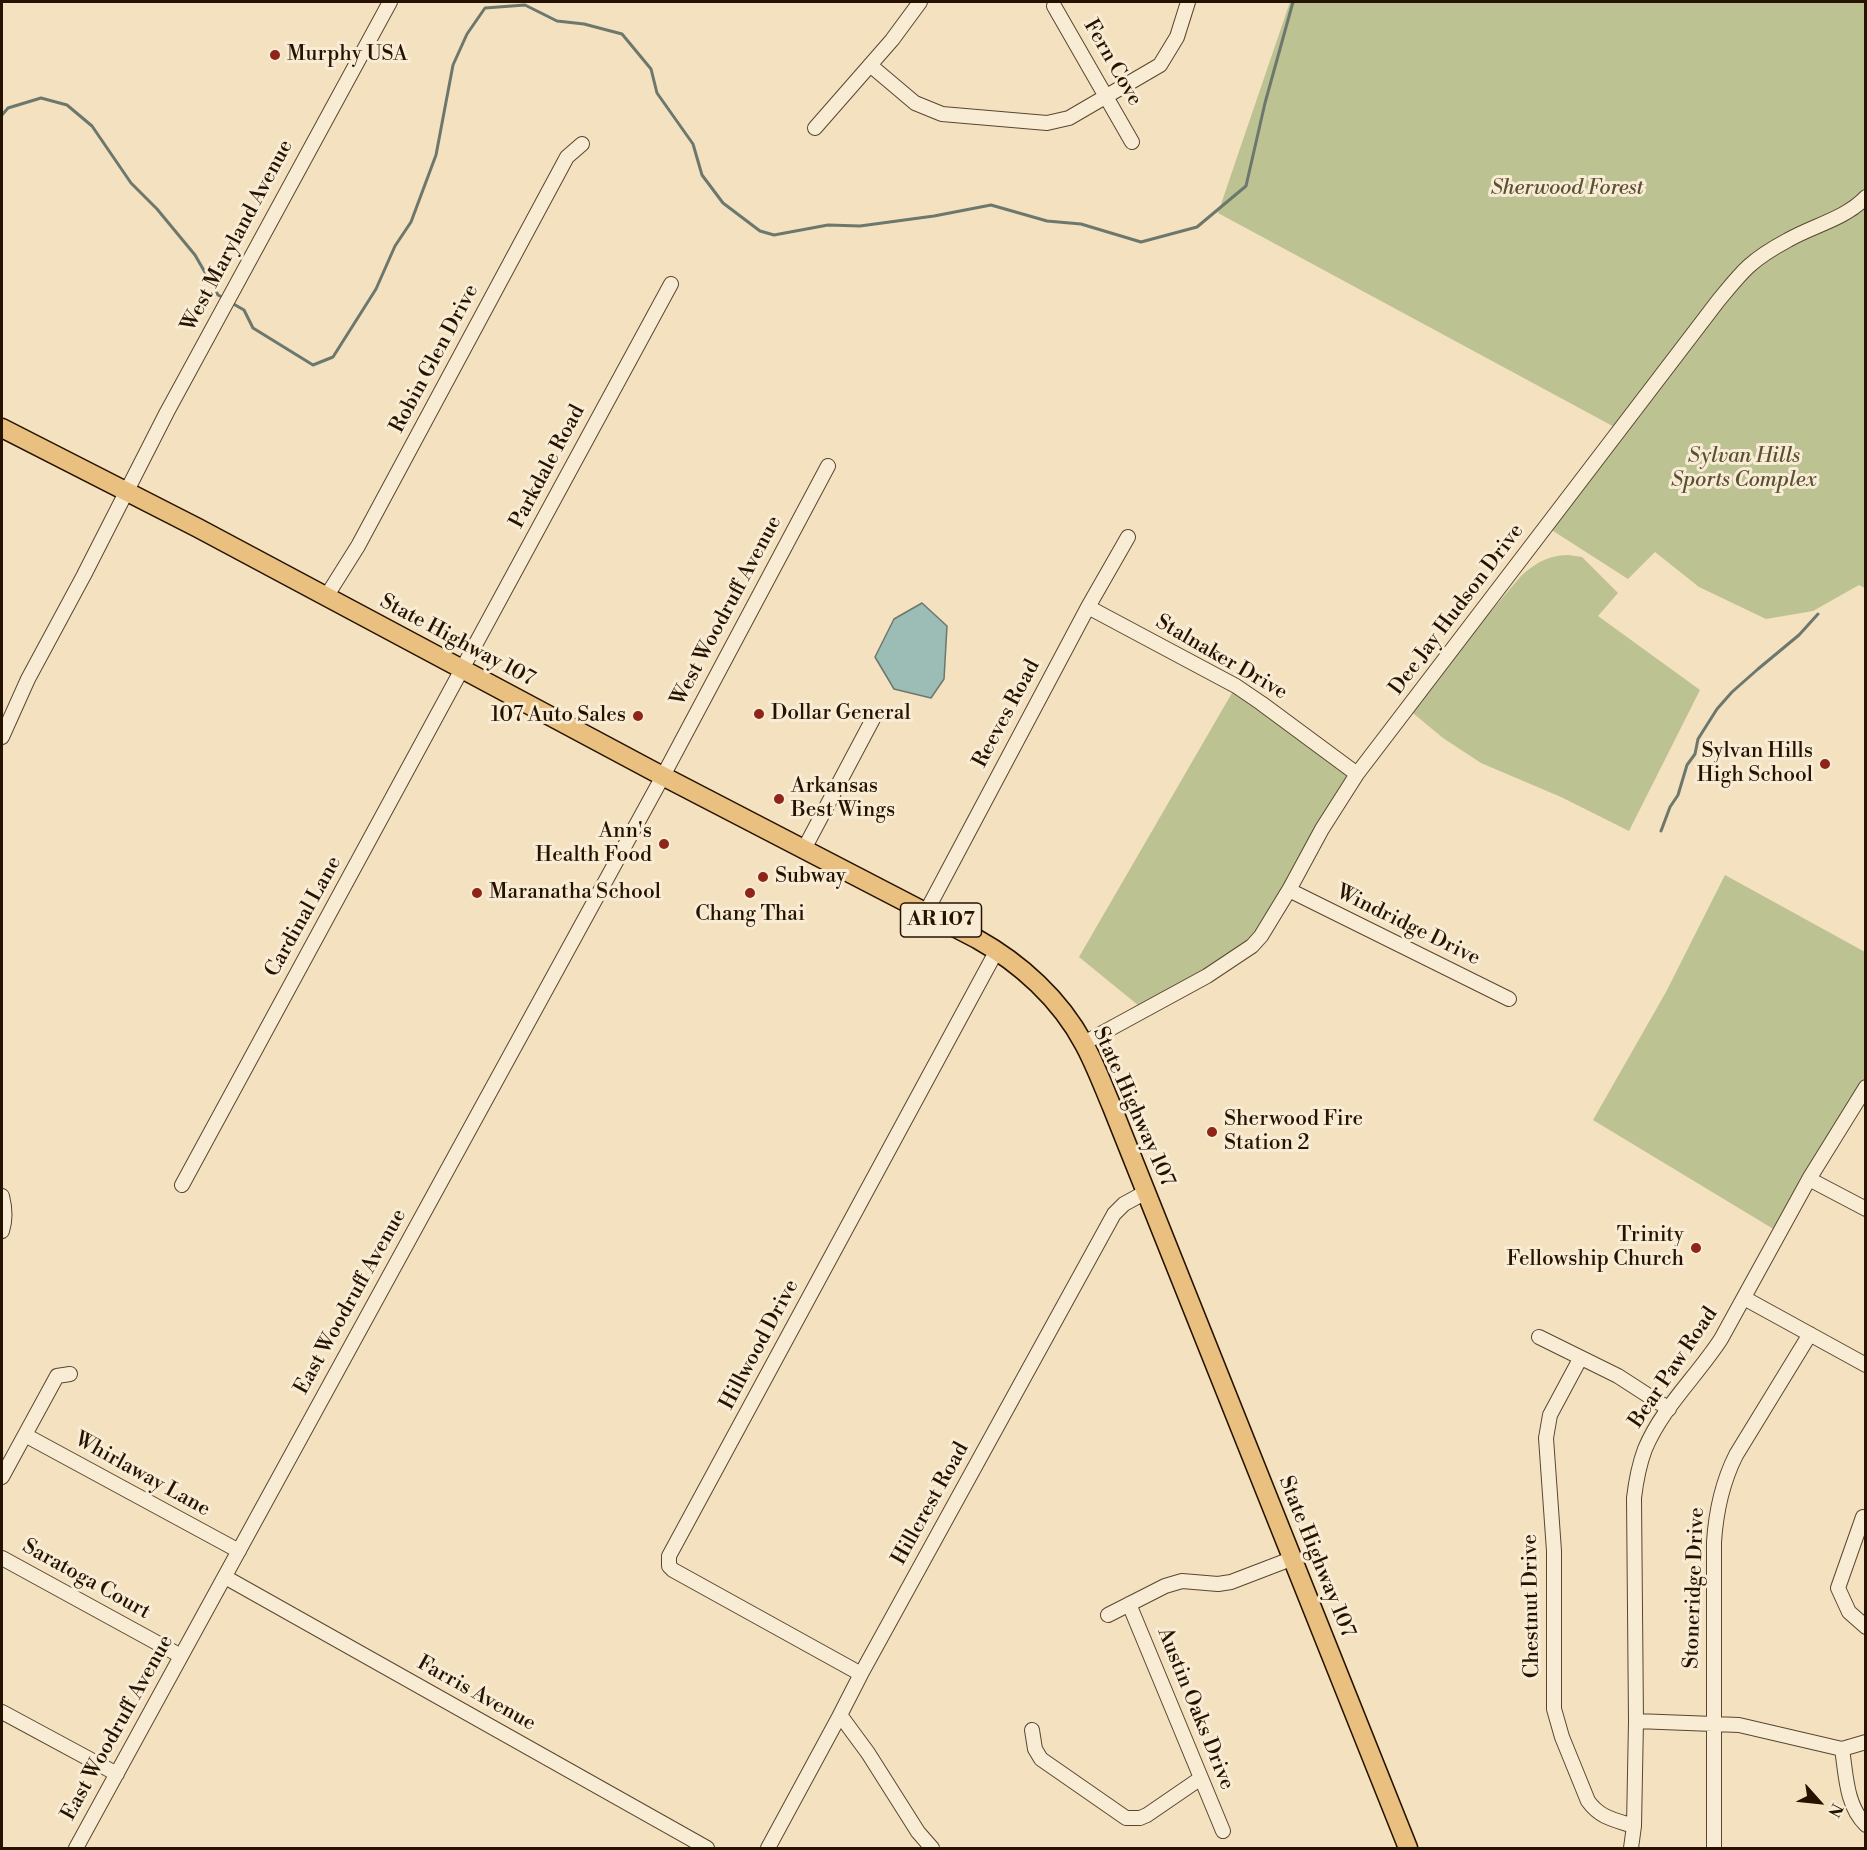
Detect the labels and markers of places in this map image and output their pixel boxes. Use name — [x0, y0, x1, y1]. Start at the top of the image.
place label: Murphy USA — [287, 42, 408, 68]
marker: Murphy USA — [268, 48, 282, 62]
place label: Dollar General — [771, 701, 911, 727]
place label: 107 Auto Sales — [491, 703, 626, 729]
marker: Dollar General — [752, 707, 766, 721]
marker: 107 Auto Sales — [631, 709, 645, 723]
place label: Sylvan Hills High School — [1697, 739, 1813, 789]
marker: Sylvan Hills High School — [1818, 757, 1832, 771]
place label: Arkansas Best Wings — [791, 774, 895, 824]
marker: Arkansas Best Wings — [772, 792, 786, 806]
place label: Ann's Health Food — [535, 819, 652, 869]
marker: Ann's Health Food — [657, 837, 671, 851]
place label: Subway — [775, 864, 846, 890]
marker: Subway — [756, 870, 770, 884]
place label: Maranatha School — [489, 880, 661, 906]
marker: Maranatha School — [470, 886, 484, 900]
marker: Chang Thai — [743, 886, 757, 900]
place label: Chang Thai — [695, 902, 805, 928]
place label: Sherwood Fire Station 2 — [1224, 1107, 1363, 1157]
marker: Sherwood Fire Station 2 — [1205, 1125, 1219, 1139]
place label: Trinity Fellowship Church — [1507, 1223, 1684, 1273]
marker: Trinity Fellowship Church — [1689, 1241, 1703, 1255]

